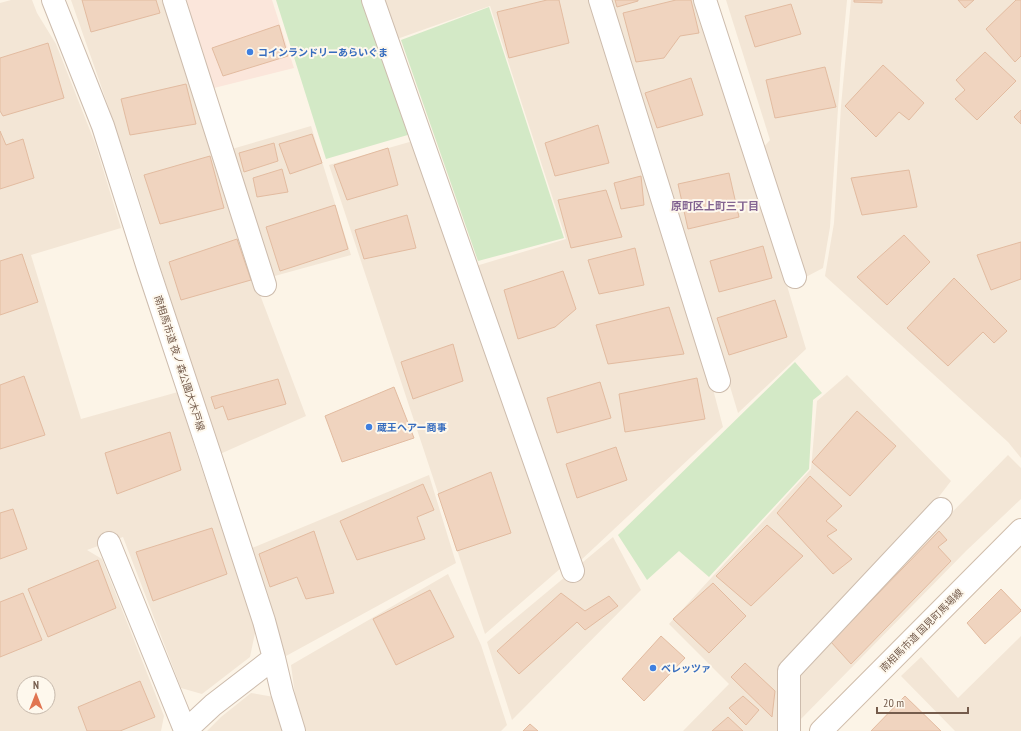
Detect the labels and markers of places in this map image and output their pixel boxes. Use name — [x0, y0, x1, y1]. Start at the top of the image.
place label: コインランドリーあらいぐま — [258, 46, 388, 59]
marker: コインランドリーあらいぐま — [245, 47, 255, 57]
place label: 蔵王ヘアー商事 — [377, 421, 446, 434]
marker: 蔵王ヘアー商事 — [364, 422, 374, 432]
place label: ベレッツァ — [661, 662, 711, 675]
marker: ベレッツァ — [648, 663, 658, 673]

